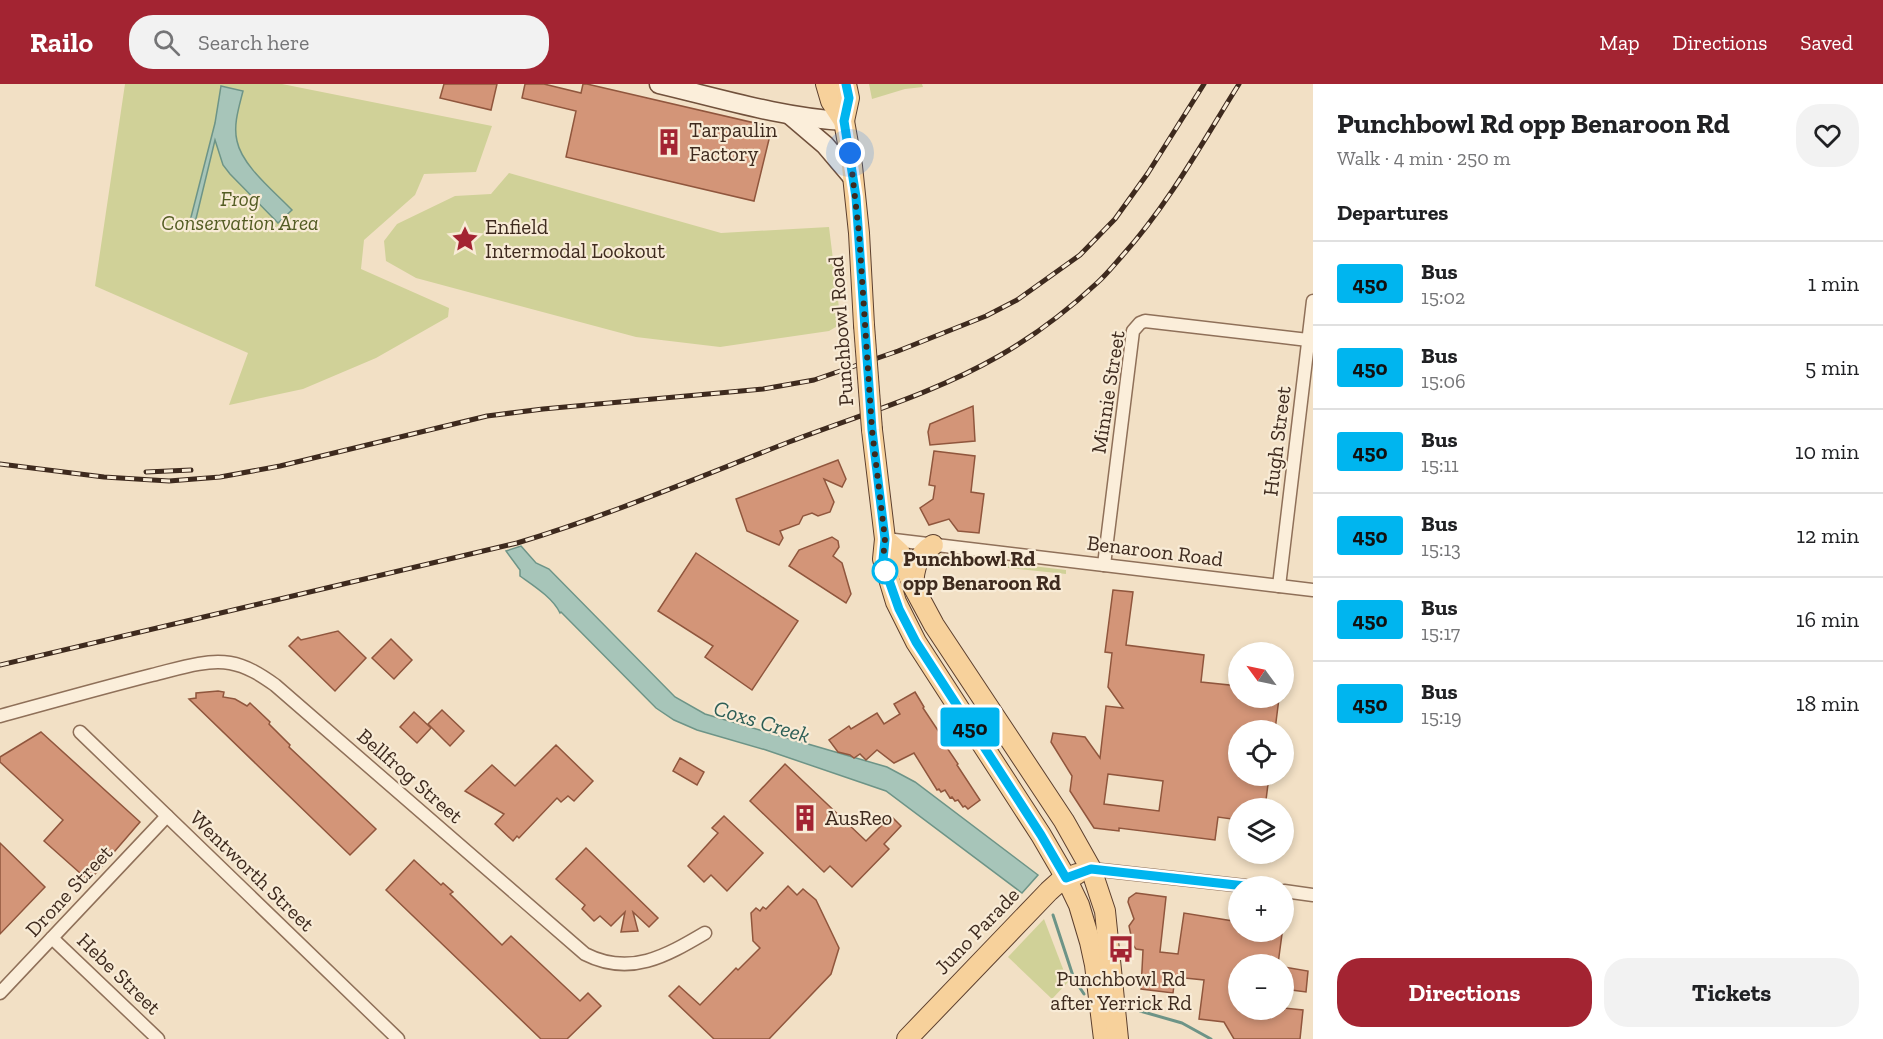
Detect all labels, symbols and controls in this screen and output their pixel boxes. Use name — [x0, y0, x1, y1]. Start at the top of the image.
search box — [129, 15, 549, 69]
text: Railo — [30, 26, 93, 59]
icon: search — [150, 26, 183, 59]
text: Search here — [198, 29, 309, 56]
text: Map — [1600, 30, 1640, 55]
text: Directions — [1673, 30, 1767, 55]
text: Saved — [1800, 30, 1853, 55]
button: heart — [1796, 104, 1859, 167]
text: Punchbowl Rd opp Benaroon Rd — [1337, 107, 1730, 140]
place label: Tarpaulin Factory — [689, 117, 777, 166]
building icon: Tarpaulin Factory — [654, 127, 684, 157]
your location — [835, 138, 865, 168]
text: Walk · 4 min · 250 m — [1337, 146, 1511, 170]
park label: Frog Conservation Area — [161, 186, 319, 235]
text: Departures — [1337, 199, 1448, 226]
place label: Enfield Intermodal Lookout — [485, 214, 665, 263]
place icon: Enfield Intermodal Lookout — [450, 224, 480, 254]
street label: Punchbowl Road — [823, 255, 858, 407]
text: Bus — [1421, 258, 1458, 285]
text: 1 min — [1808, 270, 1859, 297]
text: 450 — [1352, 271, 1388, 296]
text: 15:02 — [1421, 285, 1465, 309]
street label: Minnie Street — [1085, 328, 1130, 455]
text: Bus — [1421, 342, 1458, 369]
text: 5 min — [1805, 354, 1859, 381]
text: 450 — [1352, 355, 1388, 380]
text: 15:06 — [1421, 369, 1466, 393]
street label: Hugh Street — [1257, 384, 1296, 497]
text: Bus — [1421, 426, 1458, 453]
text: 10 min — [1795, 438, 1859, 465]
text: 450 — [1352, 439, 1388, 464]
text: 15:11 — [1421, 453, 1459, 477]
text: Bus — [1421, 510, 1458, 537]
text: 12 min — [1796, 522, 1859, 549]
text: 450 — [1352, 523, 1388, 548]
street label: Benaroon Road — [1086, 530, 1225, 571]
text: 15:13 — [1421, 537, 1461, 561]
place label: Punchbowl Rd opp Benaroon Rd — [903, 546, 1061, 595]
marker: Punchbowl Rd opp Benaroon Rd — [872, 558, 898, 584]
text: Bus — [1421, 594, 1458, 621]
text: 16 min — [1796, 606, 1859, 633]
text: 450 — [1352, 607, 1388, 632]
text: 15:17 — [1421, 621, 1460, 645]
north arrow — [1228, 642, 1294, 708]
map controls — [1228, 642, 1294, 1020]
text: Bus — [1421, 678, 1458, 705]
text: 18 min — [1796, 690, 1859, 717]
text: 450 — [1352, 691, 1388, 716]
water label: Coxs Creek — [711, 694, 813, 749]
text: 15:19 — [1421, 705, 1462, 729]
line badge: 450 — [936, 708, 1004, 746]
text: 450 — [952, 715, 988, 740]
button: locate — [1228, 720, 1294, 786]
street label: Bellfrog Street — [352, 723, 468, 828]
button: layers — [1228, 798, 1294, 864]
building icon: AusReo — [790, 803, 820, 833]
street label: Wentworth Street — [185, 805, 320, 936]
place label: AusReo — [825, 805, 892, 830]
street label: Drone Street — [20, 839, 118, 942]
button: + — [1228, 876, 1294, 942]
street label: Juno Parade — [929, 882, 1024, 979]
street label: Hebe Street — [72, 928, 166, 1020]
bus stop icon: Punchbowl Rd after Yerrick Rd — [1106, 934, 1136, 964]
button: − — [1228, 954, 1294, 1020]
button: Directions — [1337, 958, 1592, 1027]
button: Tickets — [1604, 958, 1859, 1027]
place label: Punchbowl Rd after Yerrick Rd — [1050, 966, 1192, 1015]

